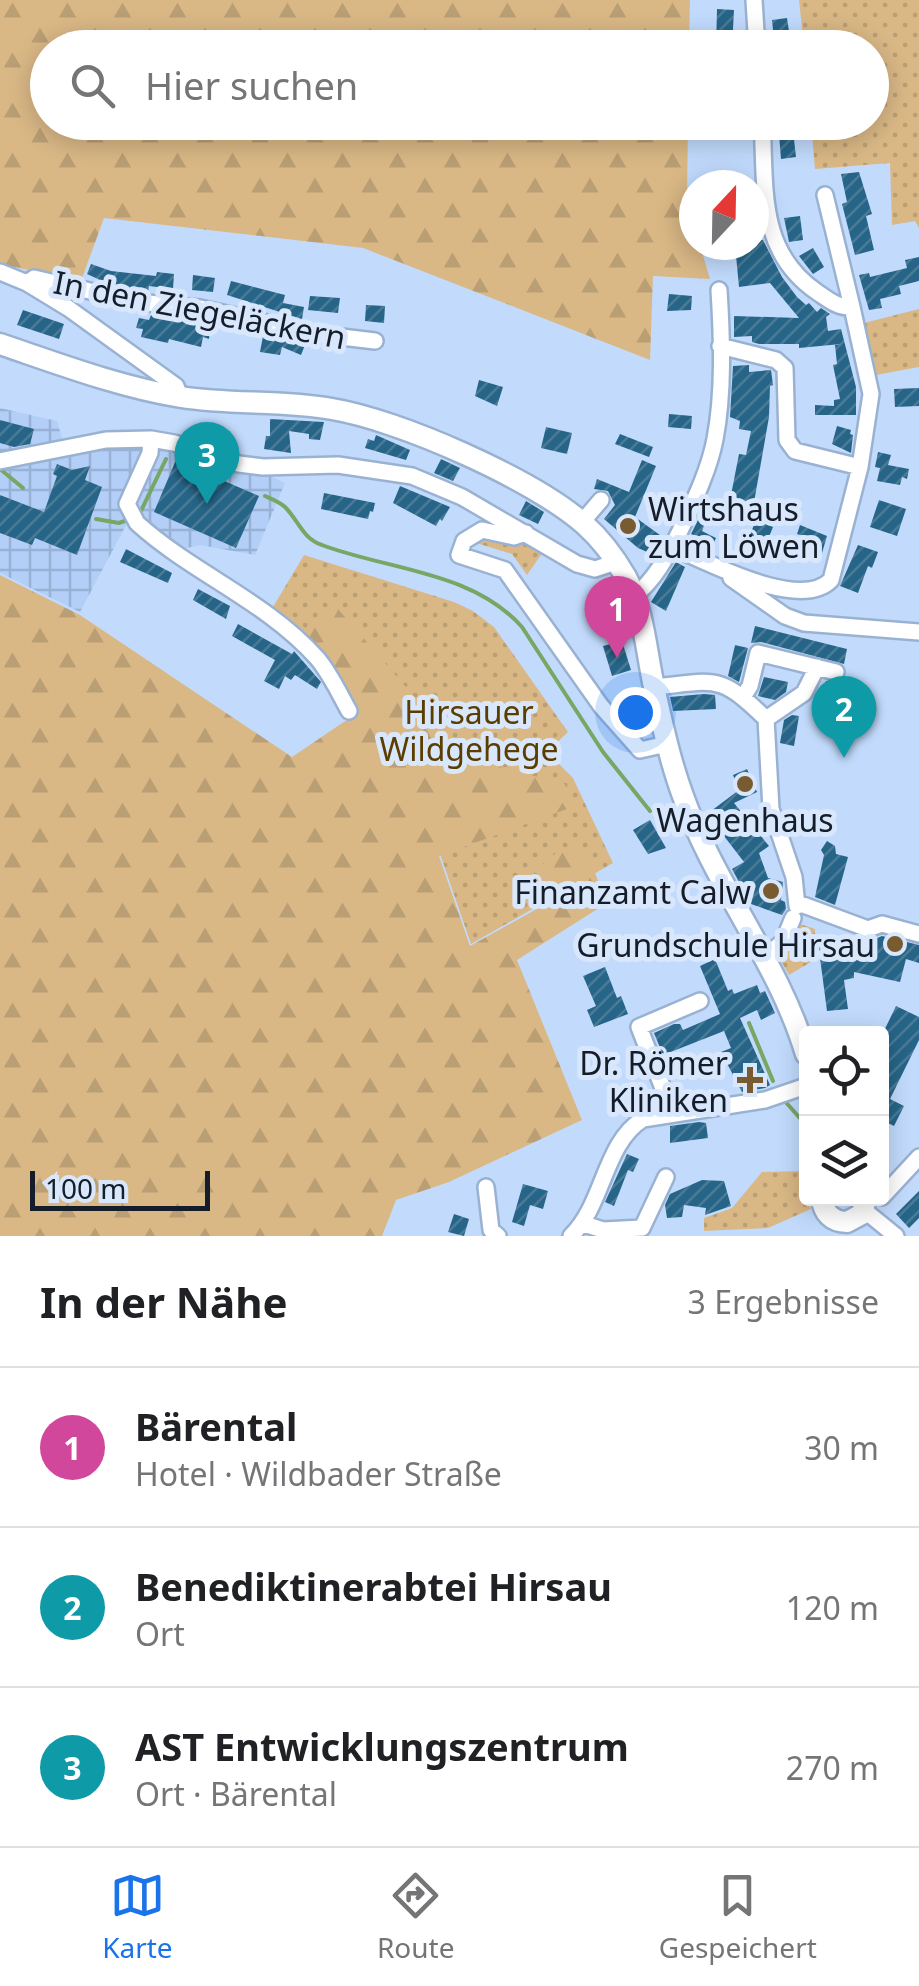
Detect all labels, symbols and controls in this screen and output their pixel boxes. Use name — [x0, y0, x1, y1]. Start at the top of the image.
search box — [30, 30, 889, 140]
icon: search — [65, 58, 120, 113]
text: Hier suchen — [145, 59, 358, 111]
north arrow — [679, 170, 769, 260]
street label: In den Ziegeläckern — [50, 260, 350, 358]
pin: 3 — [174, 422, 240, 504]
place label: Wirtshaus zum Löwen — [648, 487, 820, 567]
marker: Wirtshaus zum Löwen — [617, 515, 639, 537]
pin: 1 — [584, 576, 650, 658]
pin: 2 — [812, 676, 876, 758]
your location — [610, 687, 661, 738]
park label: Hirsauer Wildgehege — [379, 690, 559, 770]
marker: Wagenhaus — [734, 773, 756, 795]
place label: Wagenhaus — [656, 798, 834, 841]
place label: Finanzamt Calw — [514, 870, 751, 913]
marker: Finanzamt Calw — [760, 880, 782, 902]
place label: Grundschule Hirsau — [576, 923, 875, 966]
marker: Grundschule Hirsau — [884, 933, 906, 955]
map controls — [799, 1026, 889, 1206]
button: locate — [799, 1026, 889, 1116]
place label: Dr. Römer Kliniken — [579, 1041, 728, 1121]
marker: Dr. Römer Kliniken — [737, 1067, 763, 1093]
button: layers — [799, 1116, 889, 1206]
scale bar — [30, 1166, 210, 1210]
text: 100 m — [45, 1169, 127, 1207]
text: In der Nähe — [40, 1273, 288, 1330]
text: 3 Ergebnisse — [688, 1280, 879, 1323]
text: Bärental — [135, 1400, 297, 1452]
text: 1 — [63, 1426, 82, 1469]
text: 30 m — [804, 1426, 879, 1469]
text: Hotel · Wildbader Straße — [135, 1452, 502, 1495]
text: Benediktinerabtei Hirsau — [135, 1560, 612, 1612]
text: 2 — [63, 1586, 82, 1629]
text: 120 m — [786, 1586, 879, 1629]
text: Ort — [135, 1612, 185, 1655]
text: AST Entwicklungszentrum — [135, 1720, 629, 1772]
text: 3 — [63, 1746, 82, 1789]
text: 270 m — [786, 1746, 879, 1789]
text: Ort · Bärental — [135, 1772, 337, 1815]
tab: Karte — [102, 1868, 173, 1966]
tab: Route — [377, 1868, 455, 1966]
tab: Gespeichert — [659, 1868, 817, 1966]

